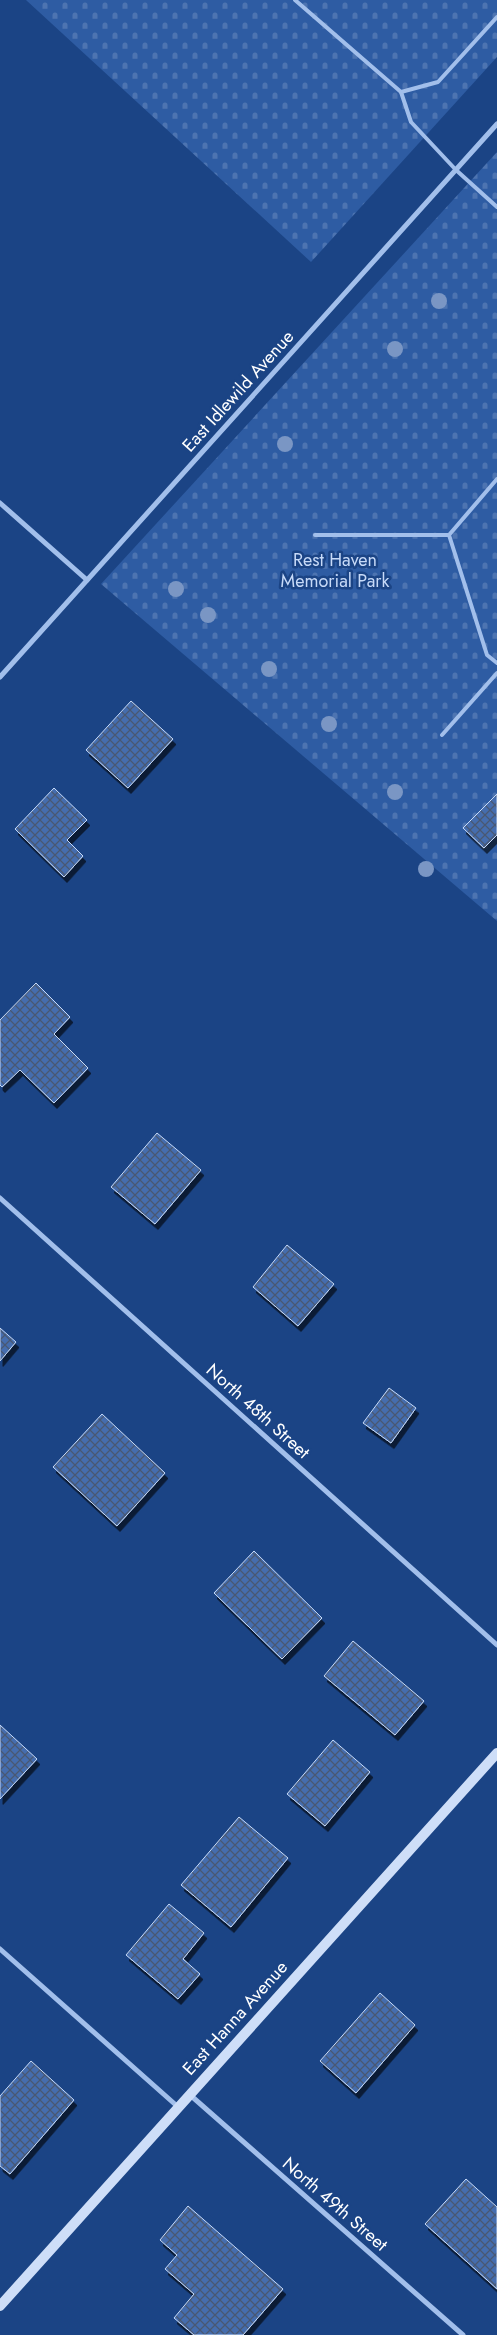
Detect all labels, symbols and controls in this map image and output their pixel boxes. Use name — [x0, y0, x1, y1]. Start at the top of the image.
street label: East Idlewild Avenue — [176, 324, 300, 458]
park label: Rest Haven Memorial Park — [281, 547, 389, 594]
street label: North 48th Street — [200, 1357, 316, 1465]
street label: East Hanna Avenue — [176, 1955, 294, 2081]
street label: North 49th Street — [277, 2151, 394, 2258]

